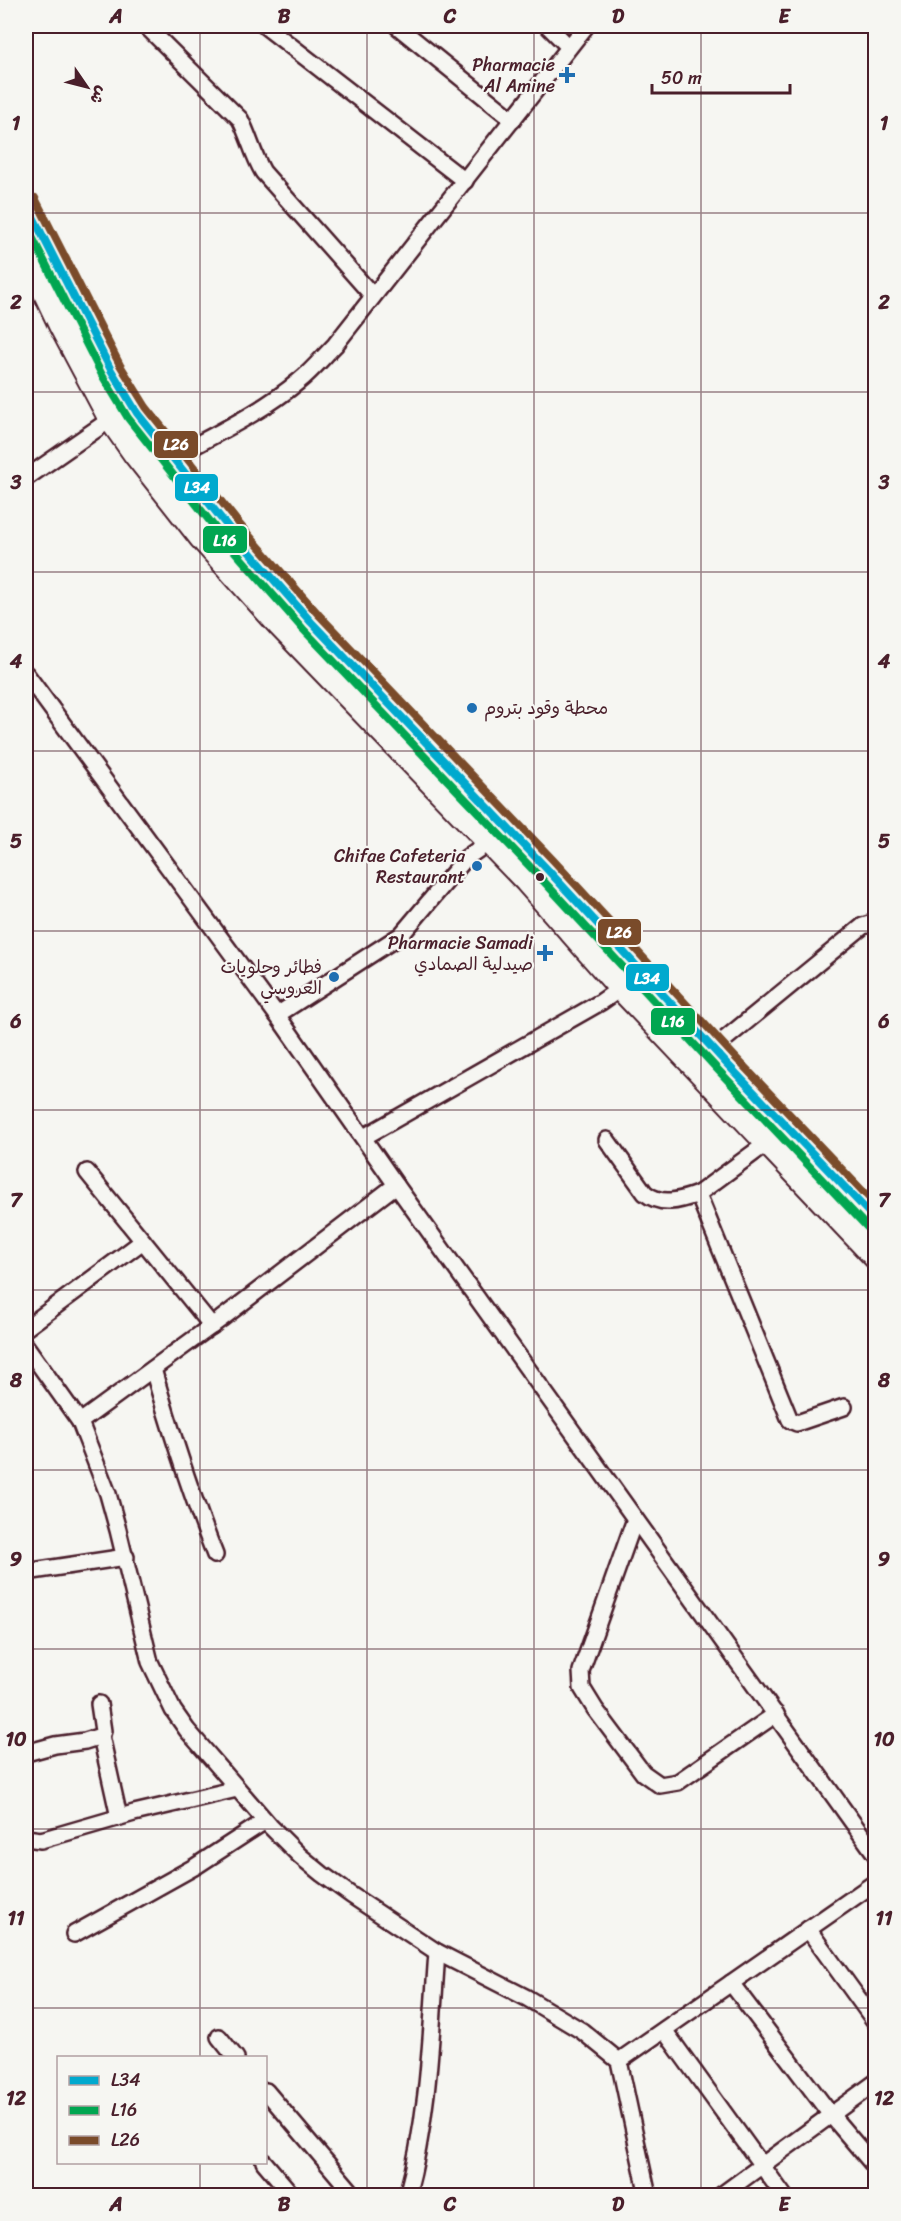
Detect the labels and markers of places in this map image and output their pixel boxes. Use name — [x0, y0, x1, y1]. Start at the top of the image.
place label: Pharmacie Al Amine — [472, 49, 555, 102]
marker: Pharmacie Al Amine — [560, 68, 574, 82]
place label: محطة وقود بتروم — [484, 692, 608, 724]
marker: محطة وقود بتروم — [465, 701, 479, 715]
place label: Chifae Cafeteria Restaurant — [334, 840, 466, 893]
marker: Chifae Cafeteria Restaurant — [470, 859, 484, 873]
unlabelled marker — [534, 871, 546, 883]
place label: Pharmacie Samadi صيدلية الصمادي — [388, 927, 534, 980]
marker: Pharmacie Samadi صيدلية الصمادي — [538, 946, 552, 960]
place label: فطائر وحلويات العروسي — [221, 951, 322, 1004]
marker: فطائر وحلويات العروسي — [327, 970, 341, 984]

